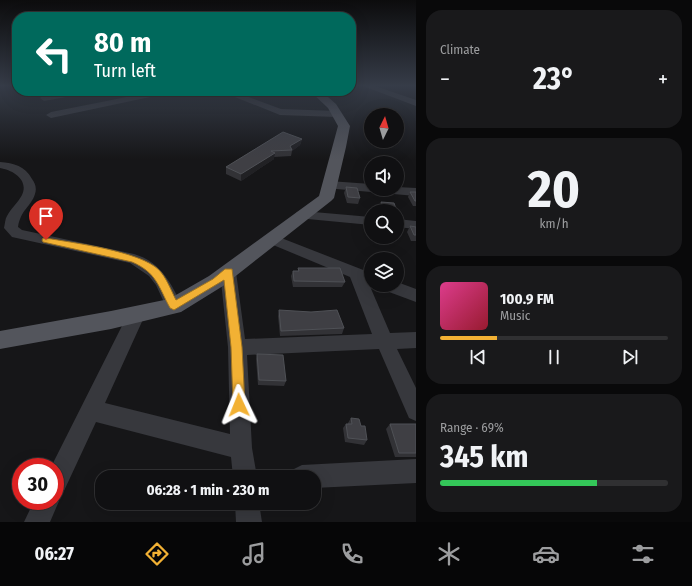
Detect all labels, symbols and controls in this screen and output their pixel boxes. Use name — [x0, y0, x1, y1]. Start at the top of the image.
text: 80 m — [94, 26, 151, 59]
icon: left — [28, 28, 80, 80]
text: Climate — [440, 42, 480, 57]
text: Turn left — [94, 60, 156, 82]
text: 23° — [533, 61, 575, 97]
text: − — [440, 66, 450, 93]
text: + — [658, 66, 668, 93]
north arrow — [364, 108, 404, 148]
map controls — [364, 108, 404, 292]
button: sound — [364, 156, 404, 196]
text: 20 — [528, 158, 580, 221]
pin — [29, 199, 63, 240]
button: search — [364, 204, 404, 244]
icon: arrive — [35, 205, 57, 227]
text: km/h — [540, 216, 569, 231]
button: layers — [364, 252, 404, 292]
text: 100.9 FM — [500, 290, 554, 308]
text: Music — [500, 308, 530, 323]
icon: previous — [467, 346, 489, 368]
icon: pause — [543, 346, 565, 368]
icon: next — [619, 346, 641, 368]
position arrow — [218, 384, 260, 426]
text: Range · 69% — [440, 420, 504, 435]
text: 345 km — [440, 439, 528, 475]
speed limit sign: 30 — [12, 458, 64, 510]
text: 06:28 · 1 min · 230 m — [146, 481, 270, 499]
icon: directions — [143, 540, 171, 568]
icon: music — [240, 540, 268, 568]
icon: phone — [338, 540, 366, 568]
icon: climate — [435, 540, 463, 568]
icon: car — [532, 540, 560, 568]
icon: filters — [629, 540, 657, 568]
text: 06:27 — [35, 543, 74, 565]

